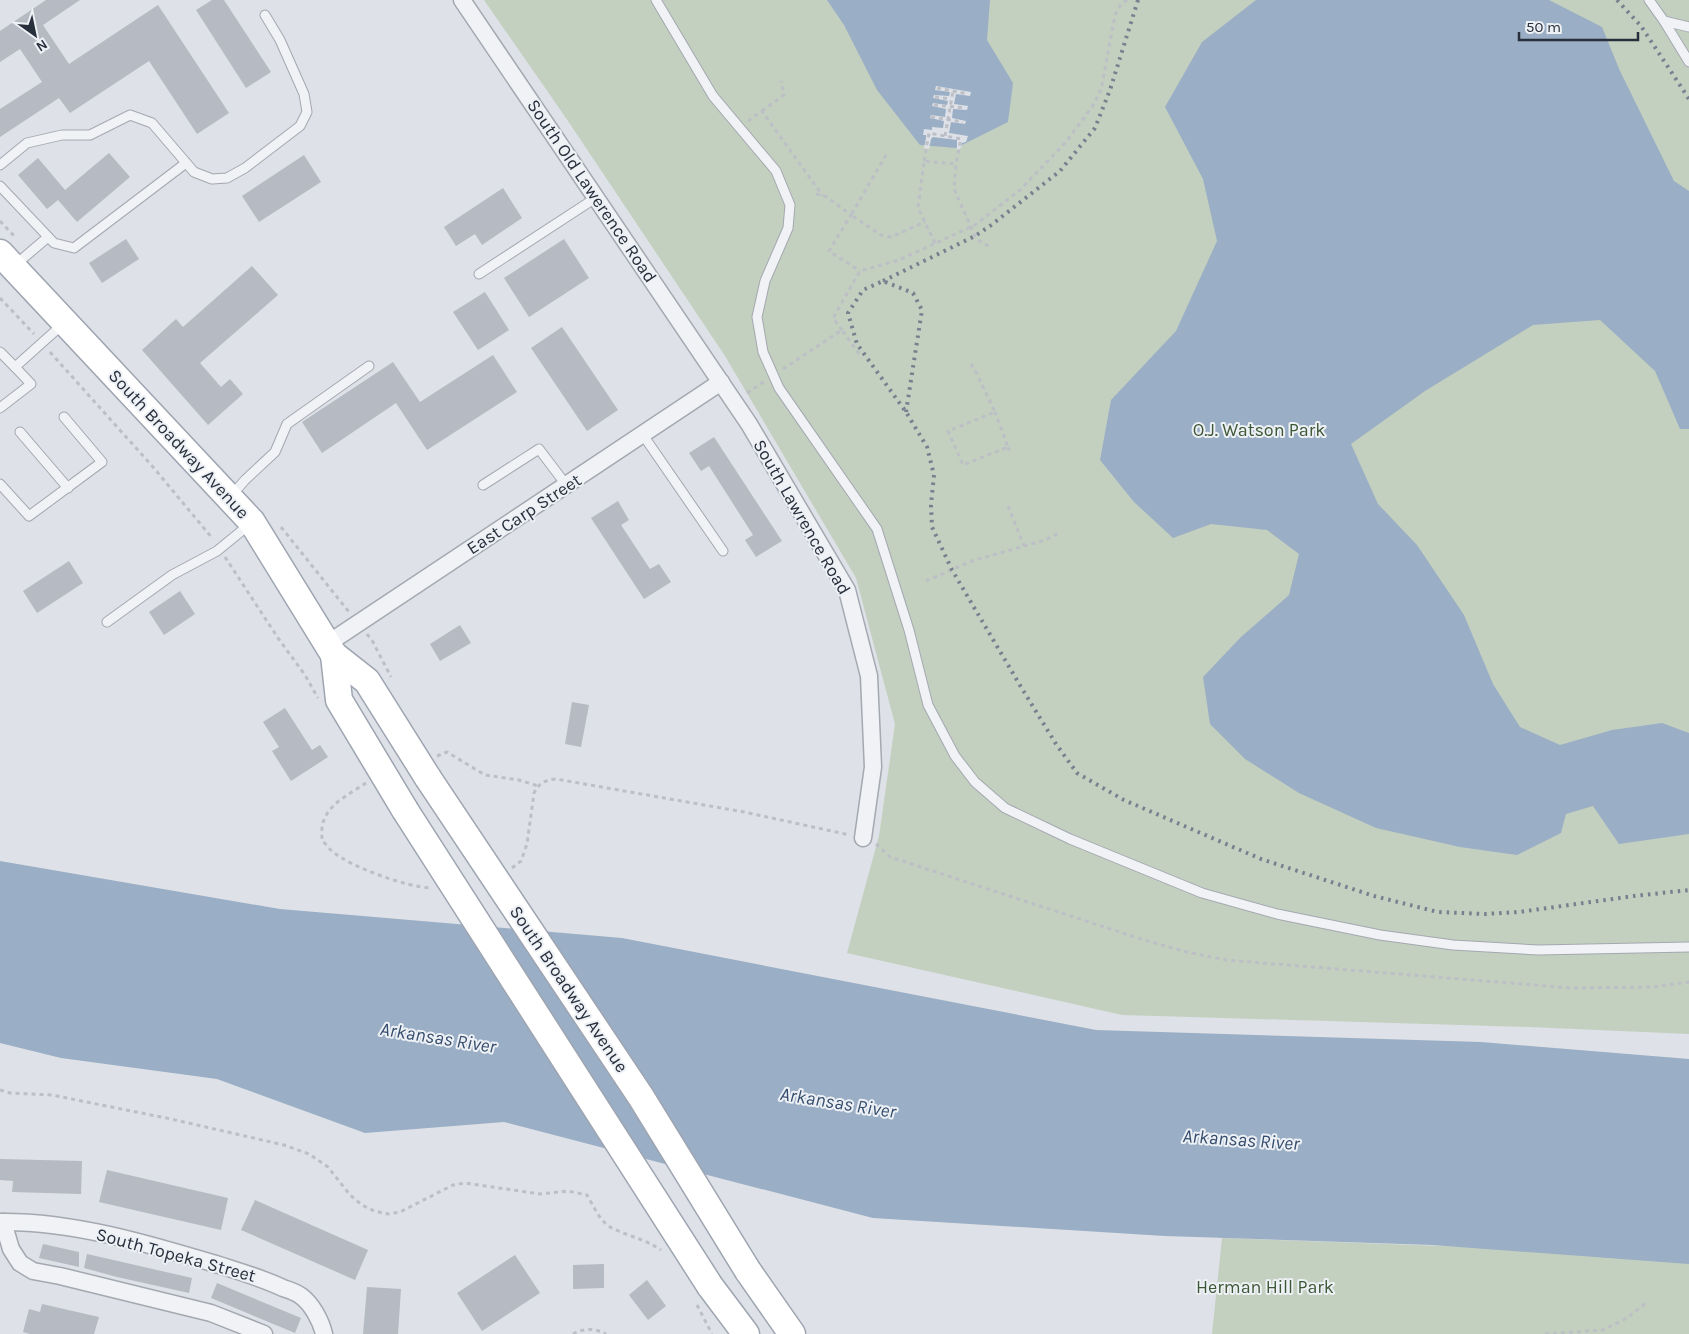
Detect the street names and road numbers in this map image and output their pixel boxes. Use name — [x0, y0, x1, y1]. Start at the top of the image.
street label: South Old Lawerence Road — [522, 95, 662, 287]
street label: South Broadway Avenue — [104, 365, 254, 523]
street label: South Lawrence Road — [749, 435, 855, 599]
street label: East Carp Street — [463, 469, 586, 559]
street label: South Broadway Avenue — [505, 901, 633, 1077]
street label: South Topeka Street — [94, 1223, 258, 1287]

